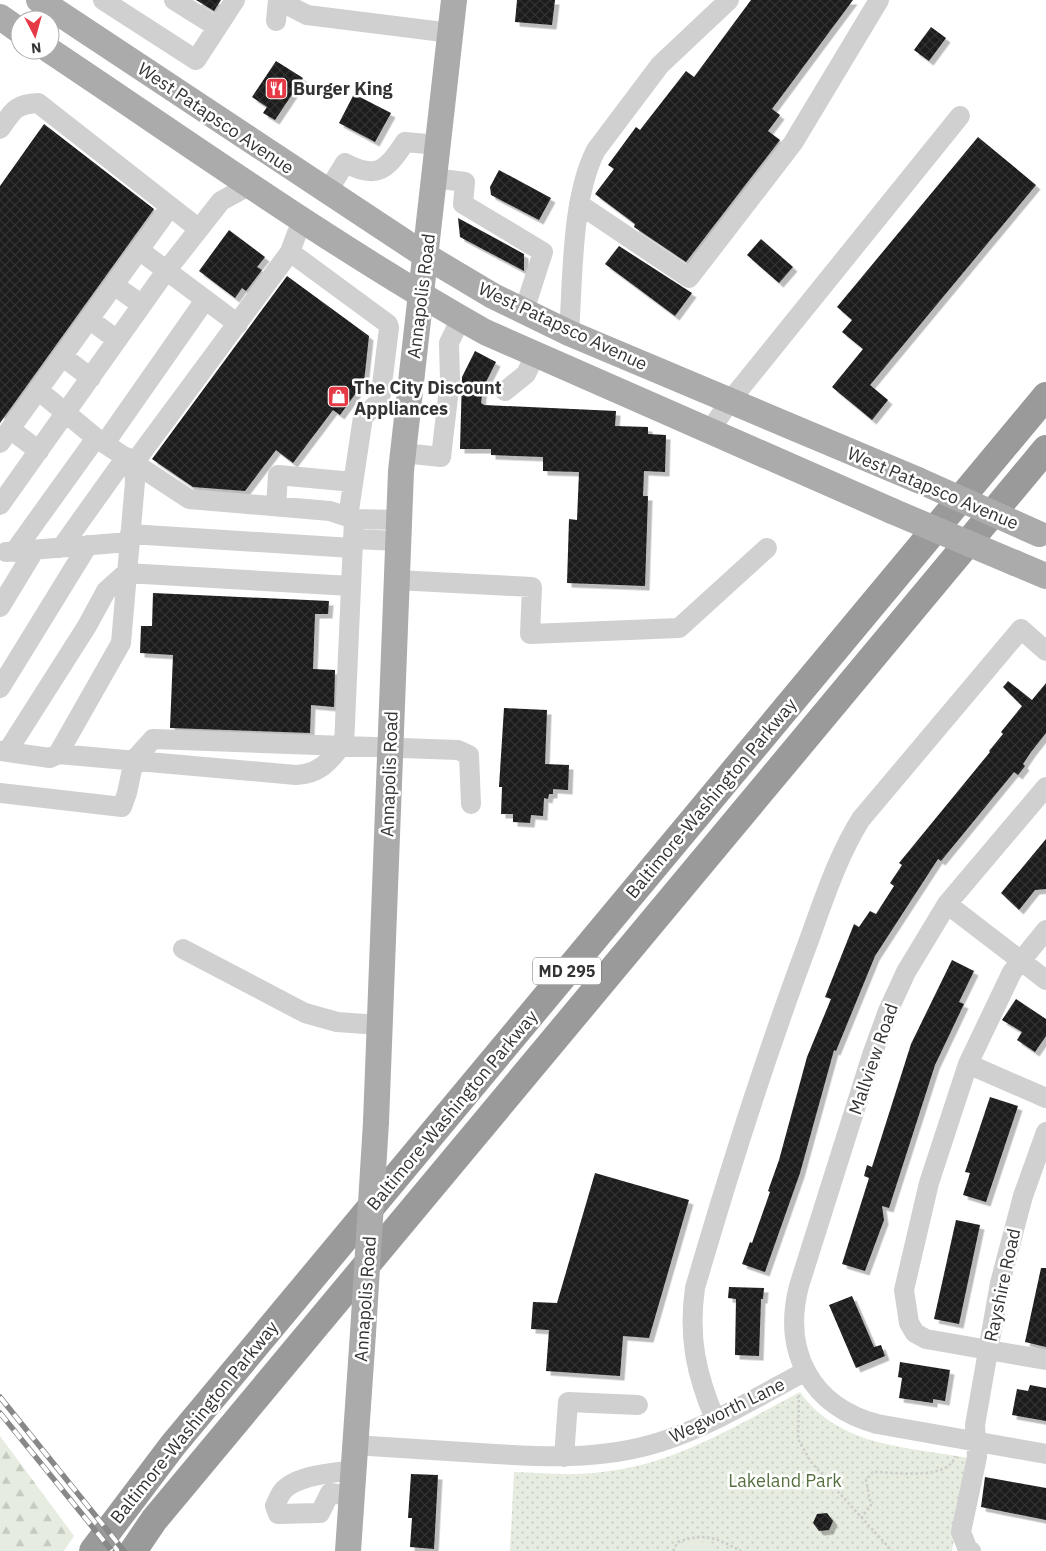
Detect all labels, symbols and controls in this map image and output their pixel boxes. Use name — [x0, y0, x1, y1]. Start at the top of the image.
north arrow — [10, 10, 60, 60]
text: N — [30, 38, 42, 57]
street label: West Patapsco Avenue — [133, 57, 299, 179]
restaurant icon: Burger King — [265, 76, 289, 100]
place label: Burger King — [293, 77, 393, 100]
street label: Annapolis Road — [402, 232, 440, 360]
street label: West Patapsco Avenue — [475, 277, 651, 375]
place label: The City Discount Appliances — [354, 376, 502, 420]
shop icon: The City Discount Appliances — [326, 385, 350, 409]
street label: West Patapsco Avenue — [844, 442, 1022, 535]
street label: Baltimore-Washington Parkway — [620, 693, 802, 903]
street label: Annapolis Road — [375, 711, 403, 837]
road number: MD 295 — [533, 958, 601, 984]
street label: Mallview Road — [843, 1000, 903, 1118]
street label: Baltimore-Washington Parkway — [361, 1005, 543, 1215]
street label: Rayshire Road — [979, 1226, 1025, 1344]
street label: Annapolis Road — [349, 1235, 381, 1363]
street label: Baltimore-Washington Parkway — [105, 1316, 283, 1528]
street label: Wegworth Lane — [666, 1372, 788, 1448]
park label: Lakeland Park — [728, 1469, 842, 1492]

